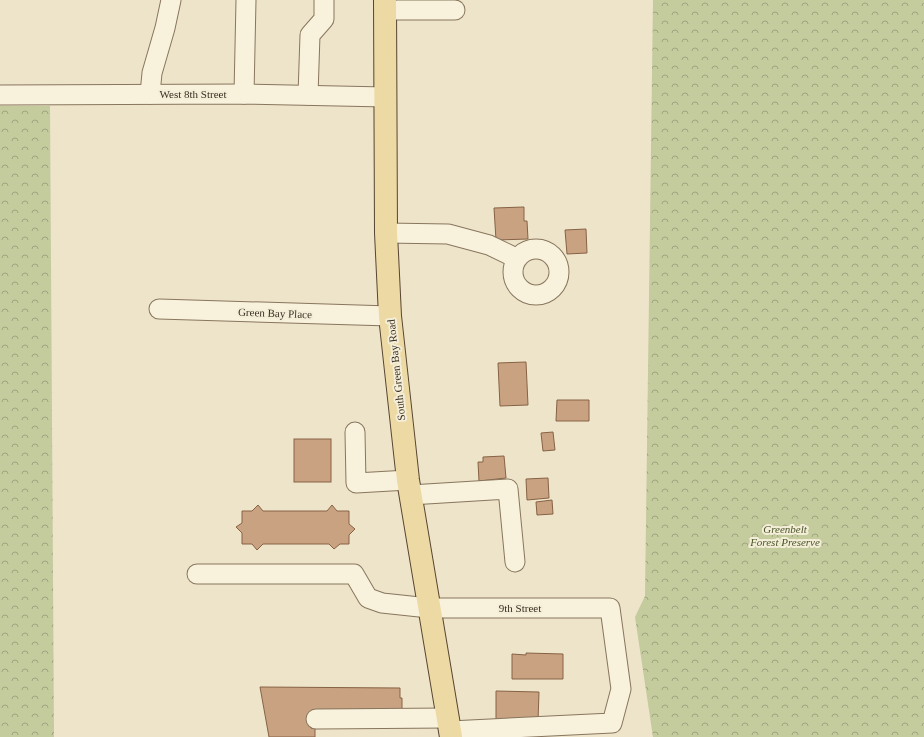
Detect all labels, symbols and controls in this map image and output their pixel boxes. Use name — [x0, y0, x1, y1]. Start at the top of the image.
street label: West 8th Street — [160, 88, 226, 100]
street label: Green Bay Place — [238, 306, 312, 320]
street label: South Green Bay Road — [385, 318, 407, 421]
park label: Greenbelt Forest Preserve — [749, 523, 820, 548]
street label: 9th Street — [499, 602, 541, 614]

